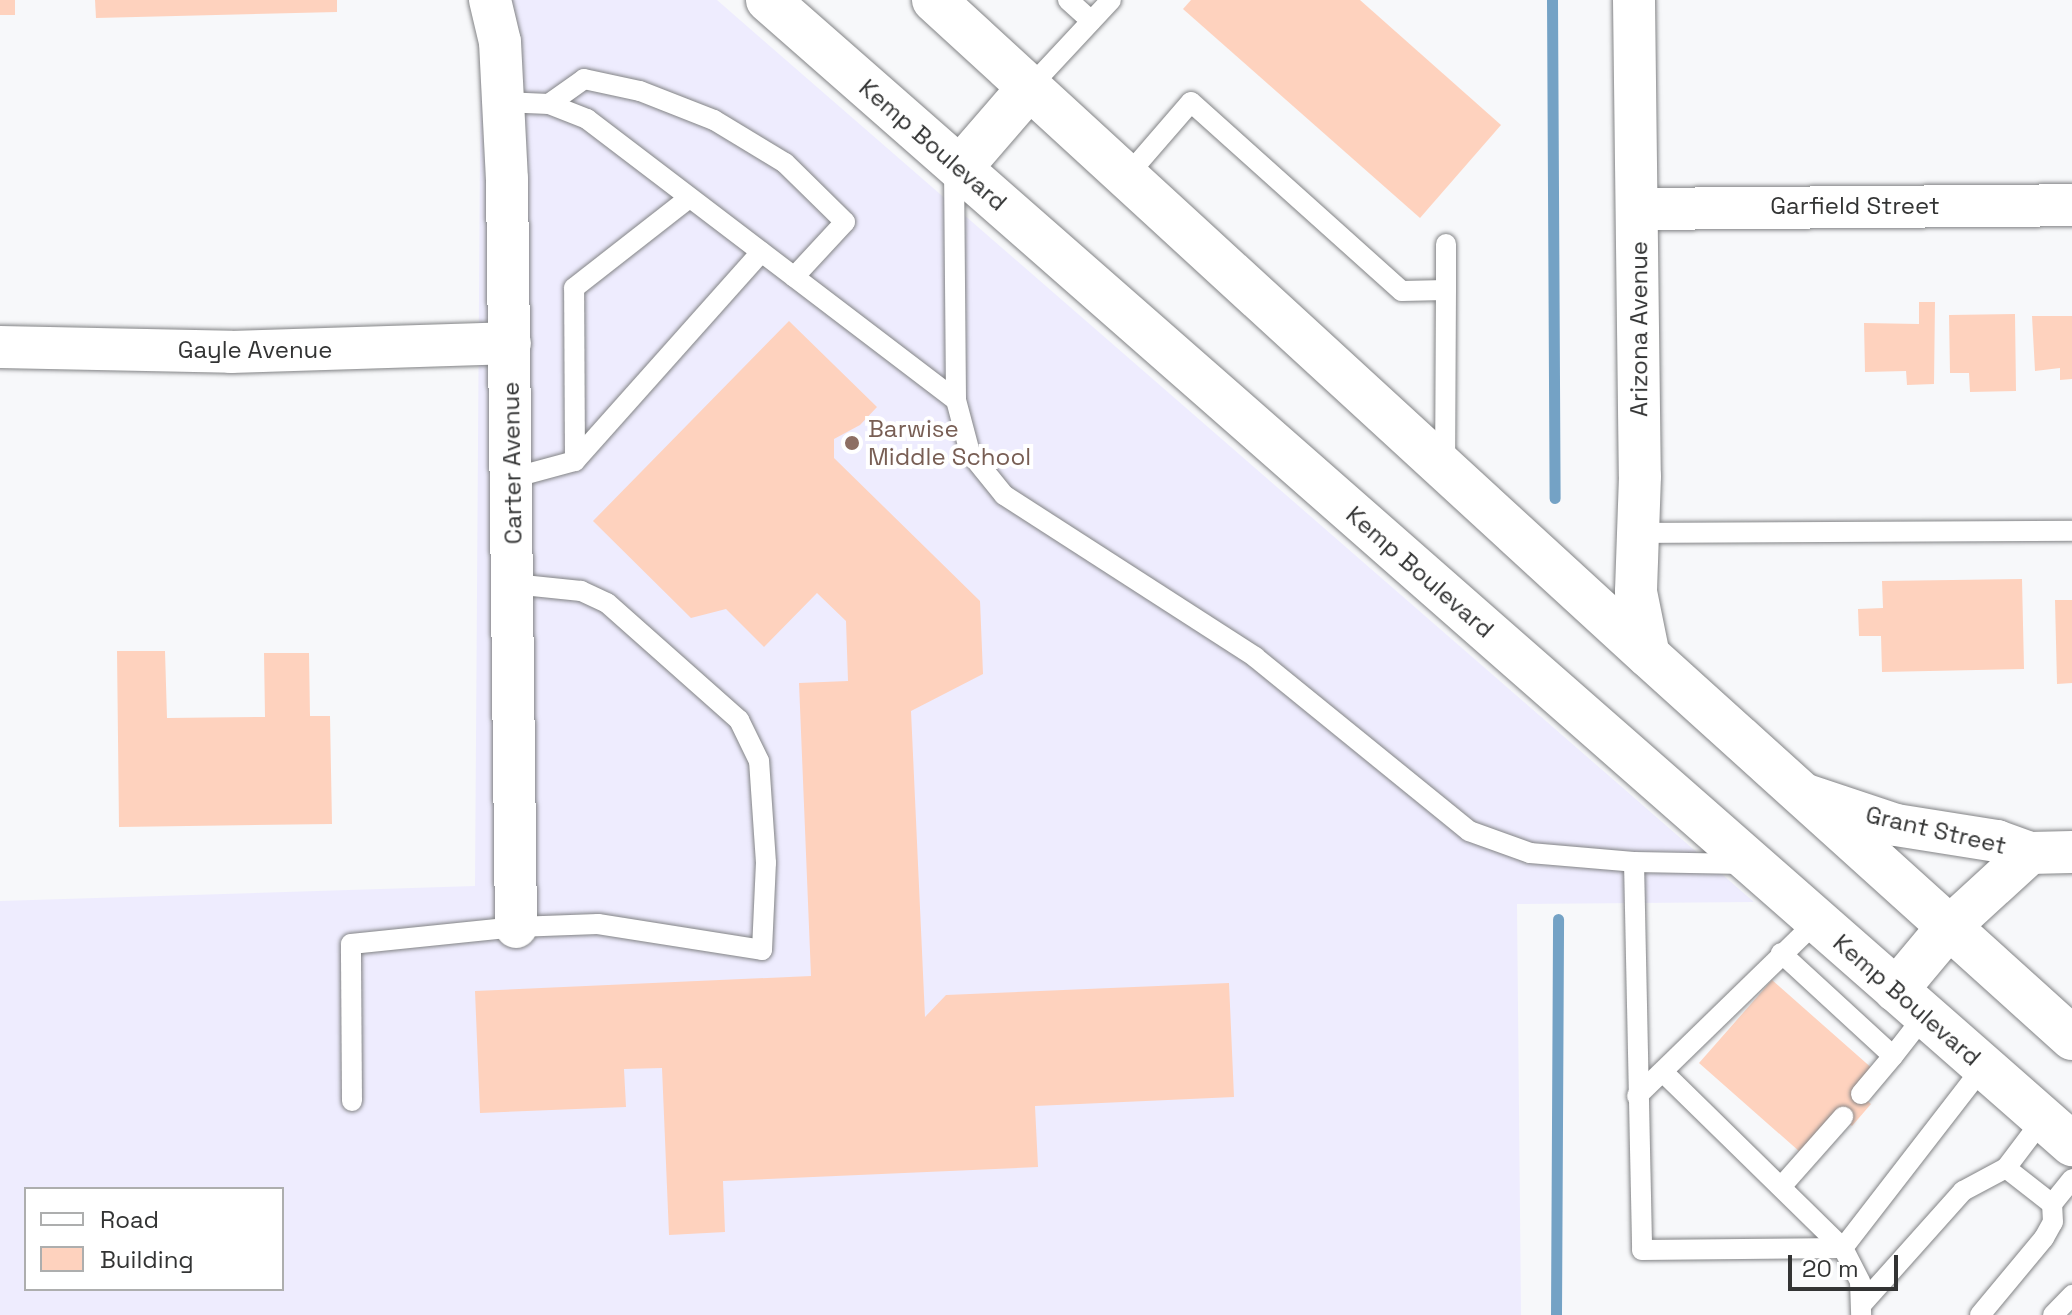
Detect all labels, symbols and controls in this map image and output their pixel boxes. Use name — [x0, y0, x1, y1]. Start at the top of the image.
street label: Kemp Boulevard — [853, 73, 1013, 217]
street label: Garfield Street — [1770, 192, 1940, 220]
street label: Arizona Avenue — [1625, 241, 1653, 417]
street label: Gayle Avenue — [177, 336, 333, 364]
street label: Carter Avenue — [496, 381, 528, 545]
place label: Barwise Middle School — [868, 415, 1031, 471]
marker: Barwise Middle School — [843, 434, 861, 452]
street label: Kemp Boulevard — [1340, 500, 1500, 644]
street label: Grant Street — [1863, 800, 2009, 860]
street label: Kemp Boulevard — [1827, 928, 1987, 1072]
legend — [24, 1187, 284, 1291]
text: Road — [100, 1204, 159, 1235]
scale bar — [1792, 1239, 1902, 1289]
text: Building — [100, 1244, 194, 1275]
text: 20 m — [1802, 1253, 1859, 1284]

